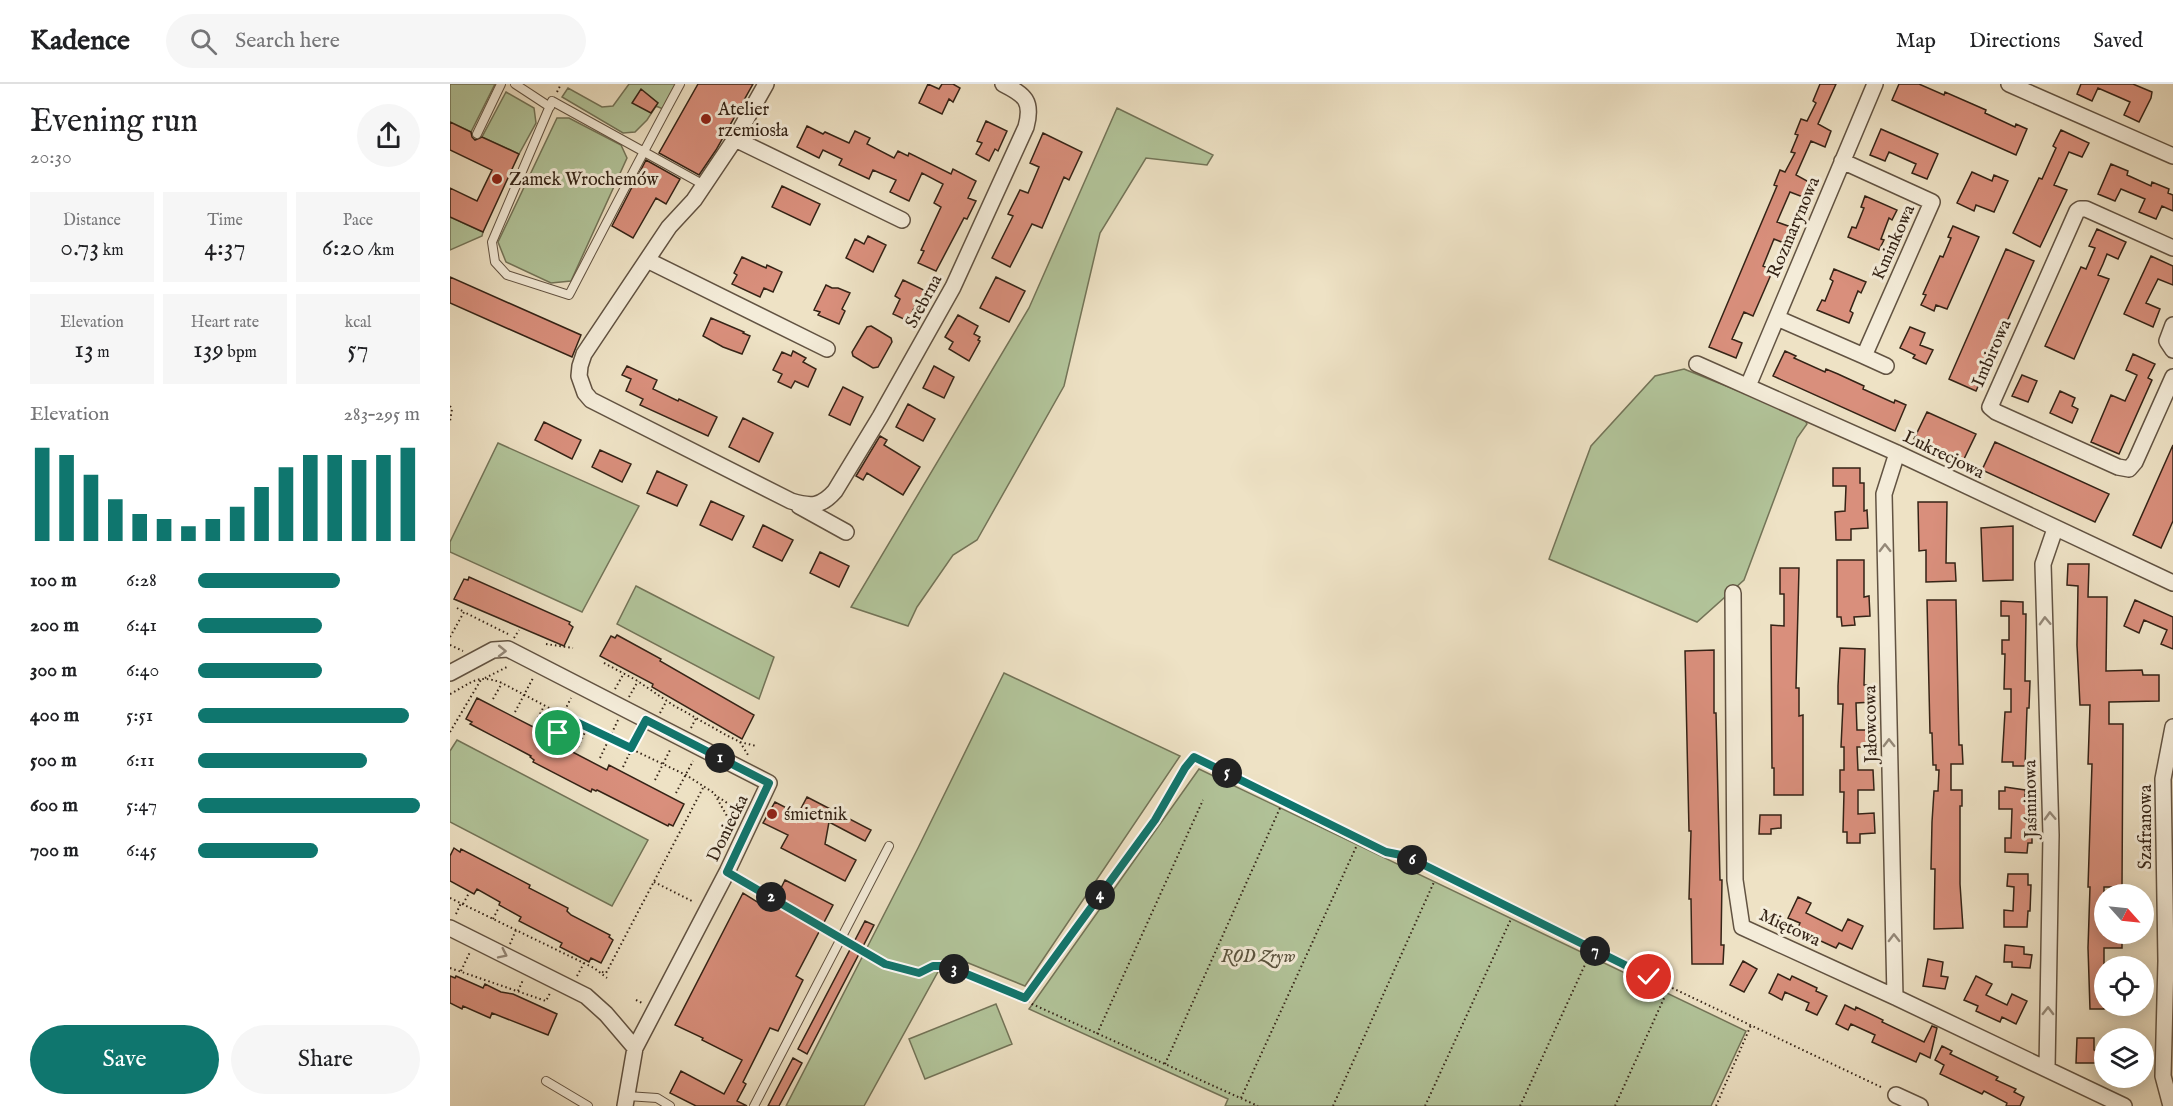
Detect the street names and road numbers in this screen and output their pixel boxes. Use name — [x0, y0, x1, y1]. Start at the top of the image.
street label: Rozmarynowa — [1763, 173, 1826, 282]
street label: Kminkowa — [1868, 201, 1921, 284]
street label: Srebrna — [901, 271, 948, 333]
street label: Imbirowa — [1967, 316, 2018, 391]
street label: Lukrecjowa — [1899, 426, 1988, 485]
street label: Jałowcowa — [1859, 685, 1884, 765]
street label: Jaśminowa — [2019, 759, 2044, 840]
street label: Szafranowa — [2135, 784, 2158, 869]
street label: Doniecka — [702, 791, 755, 866]
street label: Miętowa — [1755, 904, 1824, 953]

